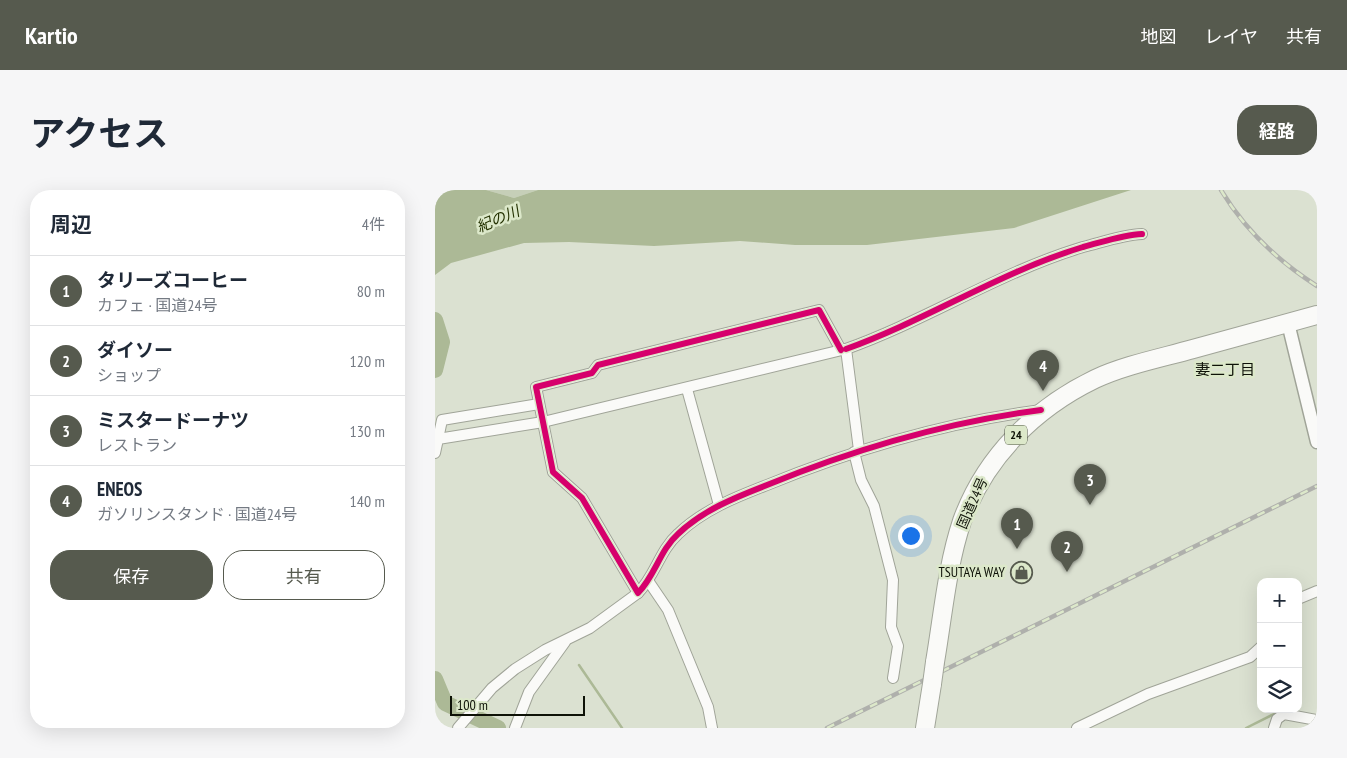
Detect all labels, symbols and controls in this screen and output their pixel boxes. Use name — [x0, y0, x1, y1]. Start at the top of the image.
text: Kartio — [25, 20, 78, 51]
text: 地図 — [1141, 25, 1177, 48]
text: レイヤ — [1205, 25, 1258, 48]
text: 共有 — [1286, 25, 1322, 48]
button: 経路 — [1237, 105, 1317, 155]
text: アクセス — [30, 110, 168, 156]
water label: 紀の川 — [473, 200, 524, 236]
text: 周辺 — [50, 211, 92, 238]
text: 4件 — [362, 214, 385, 234]
text: タリーズコーヒー — [97, 268, 248, 292]
text: 1 — [62, 281, 70, 301]
text: 80 m — [357, 281, 385, 301]
text: カフェ · 国道24号 — [97, 295, 218, 315]
text: ダイソー — [97, 338, 173, 362]
pin: 4 — [1027, 350, 1059, 391]
text: 2 — [62, 351, 70, 371]
text: 120 m — [350, 351, 385, 371]
district label: 妻二丁目 — [1195, 360, 1255, 379]
text: ショップ — [97, 365, 161, 385]
text: ミスタードーナツ — [97, 408, 249, 432]
text: 3 — [62, 421, 70, 441]
text: 130 m — [350, 421, 385, 441]
road number: 24 — [1005, 426, 1027, 444]
text: レストラン — [97, 435, 177, 455]
pin: 3 — [1074, 464, 1106, 505]
street label: 国道24号 — [953, 474, 991, 532]
text: ENEOS — [97, 477, 142, 501]
text: 4 — [62, 491, 70, 511]
text: 140 m — [350, 491, 385, 511]
text: ガソリンスタンド · 国道24号 — [97, 504, 297, 524]
pin: 1 — [1001, 508, 1033, 549]
your location — [898, 523, 924, 549]
pin: 2 — [1051, 531, 1083, 572]
button: 保存 — [50, 550, 213, 600]
button: 共有 — [223, 550, 385, 600]
shop icon: TSUTAYA WAY — [1009, 560, 1033, 584]
place label: TSUTAYA WAY — [938, 563, 1006, 581]
map controls — [1257, 578, 1302, 713]
button: + — [1257, 578, 1302, 623]
button: − — [1257, 623, 1302, 668]
button: layers — [1257, 668, 1302, 713]
scale bar — [450, 693, 585, 716]
text: 100 m — [457, 696, 488, 714]

